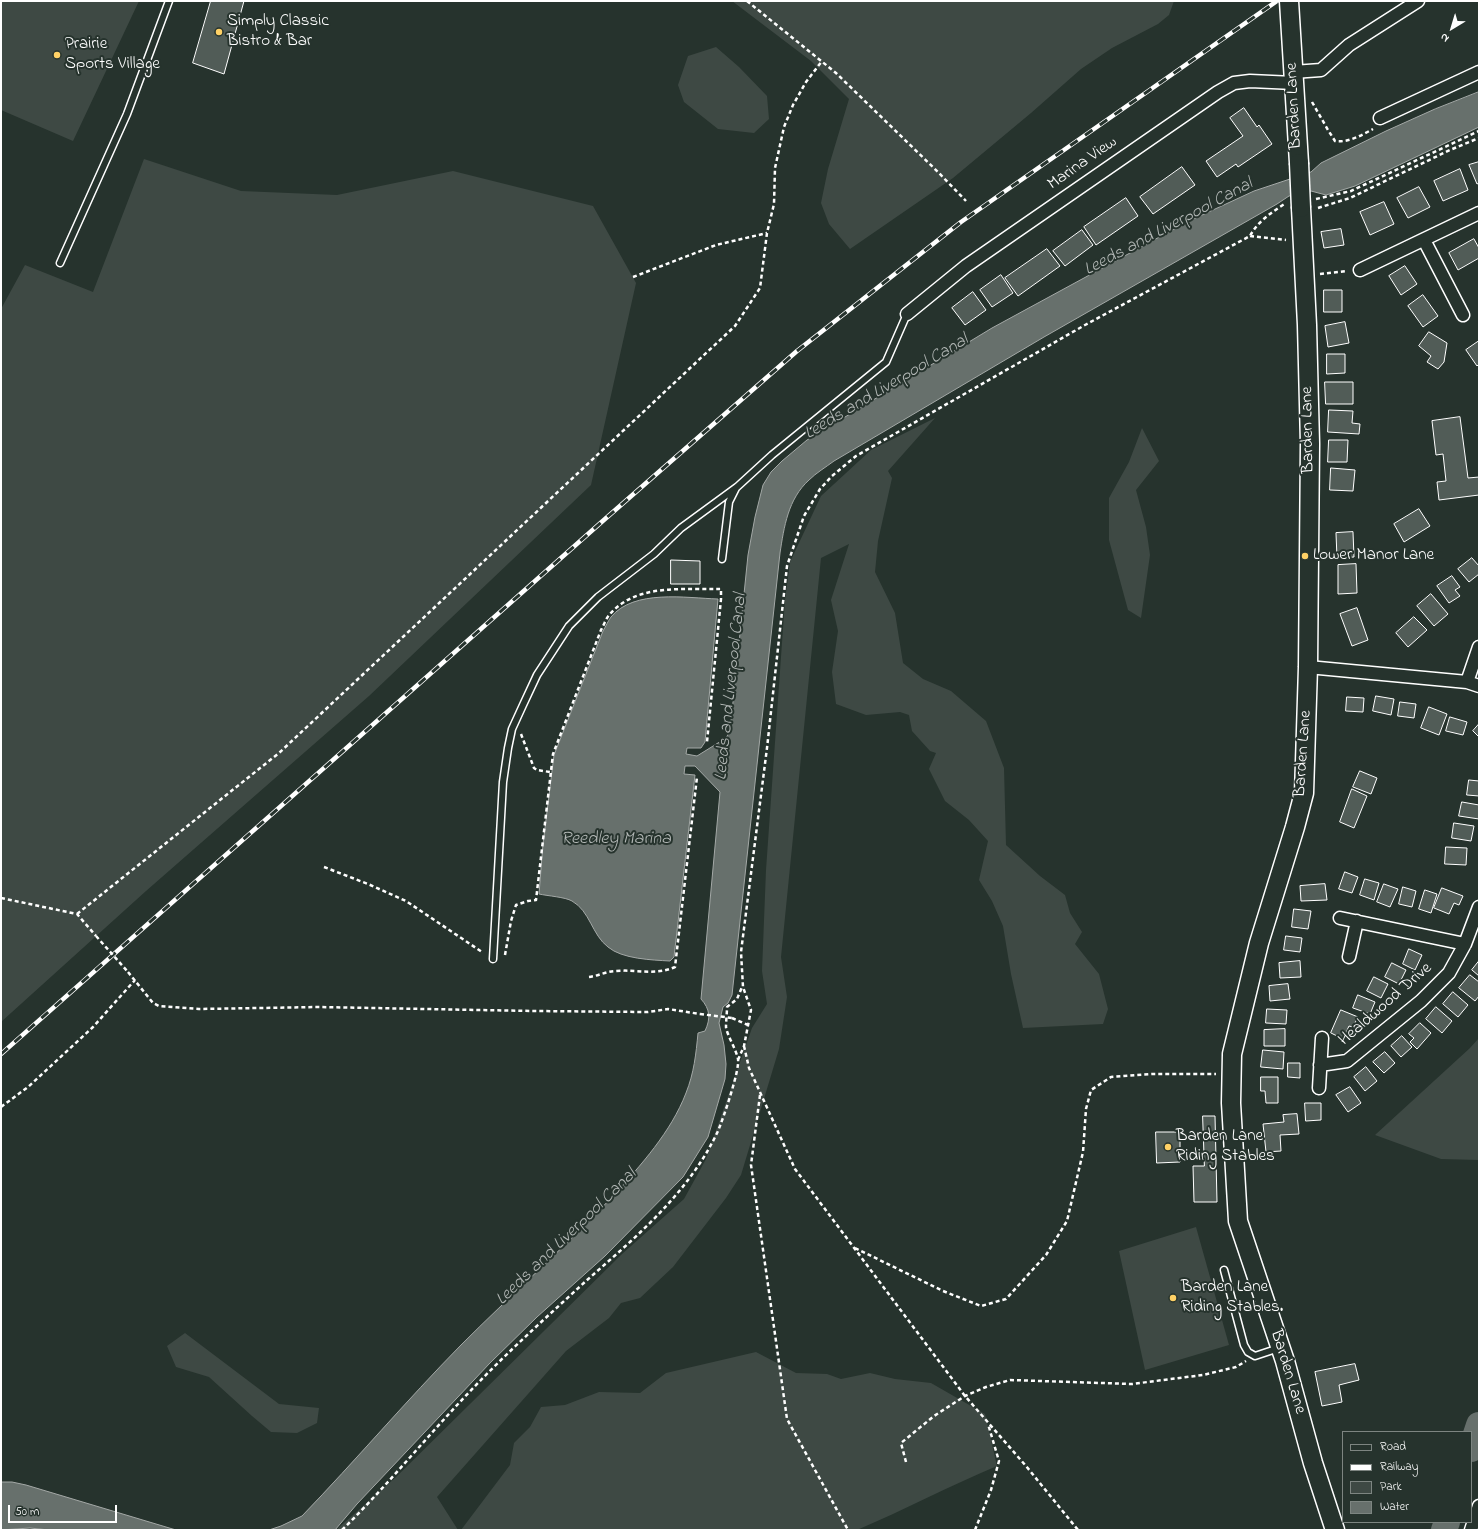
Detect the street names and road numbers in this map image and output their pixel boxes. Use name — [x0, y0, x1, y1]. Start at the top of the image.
street label: Barden Lane — [1283, 62, 1307, 150]
street label: Marina View — [1044, 133, 1122, 195]
street label: Barden Lane — [1298, 386, 1320, 474]
street label: Barden Lane — [1291, 710, 1317, 798]
street label: Healdwood Drive — [1335, 959, 1437, 1051]
street label: Barden Lane — [1265, 1327, 1309, 1417]

